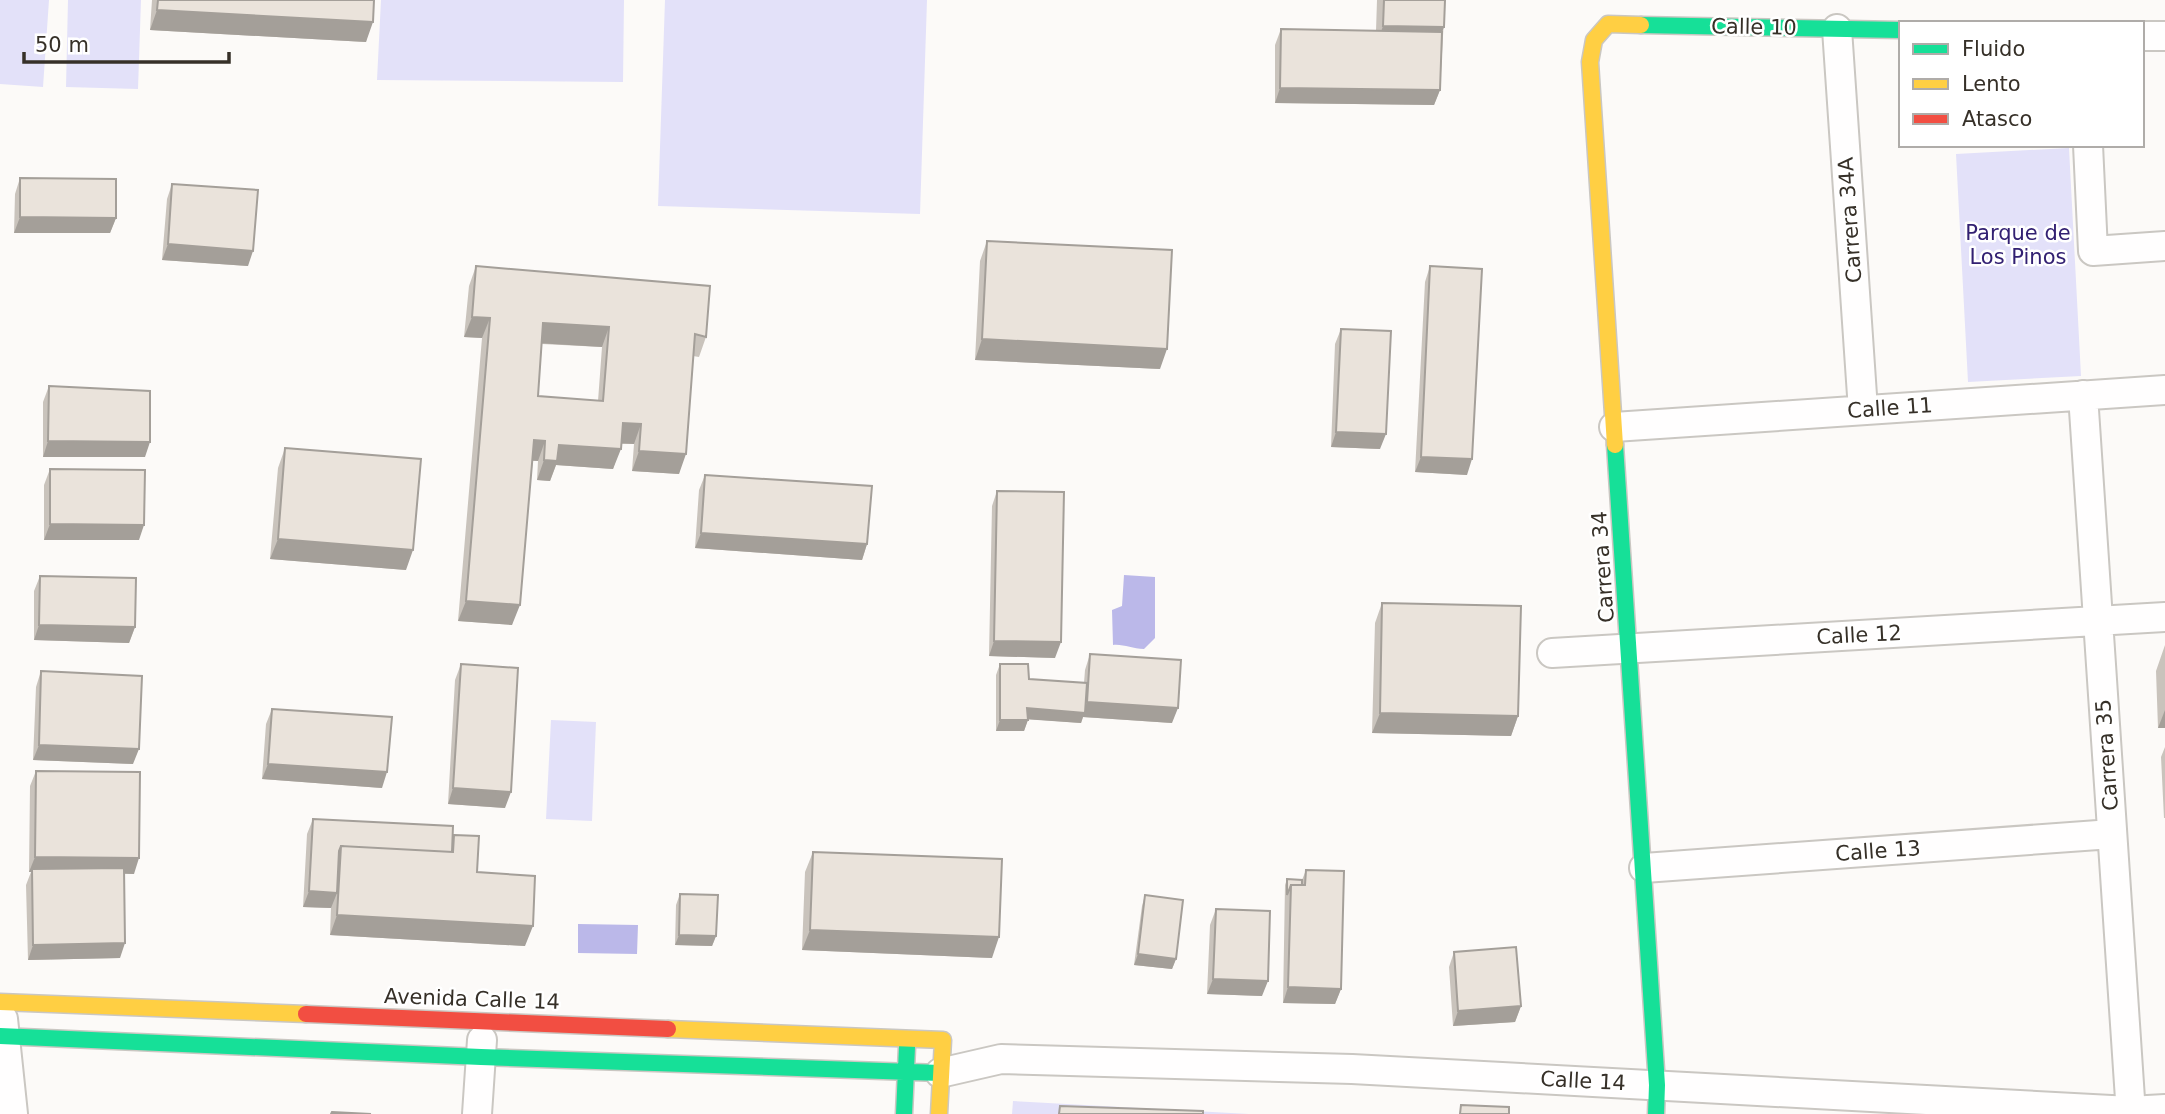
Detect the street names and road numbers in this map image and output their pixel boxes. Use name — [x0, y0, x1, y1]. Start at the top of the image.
street label: Calle 10 — [1711, 14, 1797, 40]
street label: Carrera 34A — [1834, 156, 1866, 284]
street label: Calle 11 — [1847, 393, 1933, 423]
street label: Carrera 34 — [1587, 510, 1619, 624]
street label: Calle 12 — [1816, 621, 1902, 649]
street label: Carrera 35 — [2091, 698, 2123, 812]
street label: Calle 13 — [1835, 836, 1921, 866]
street label: Avenida Calle 14 — [384, 984, 560, 1014]
street label: Calle 14 — [1540, 1067, 1626, 1095]

